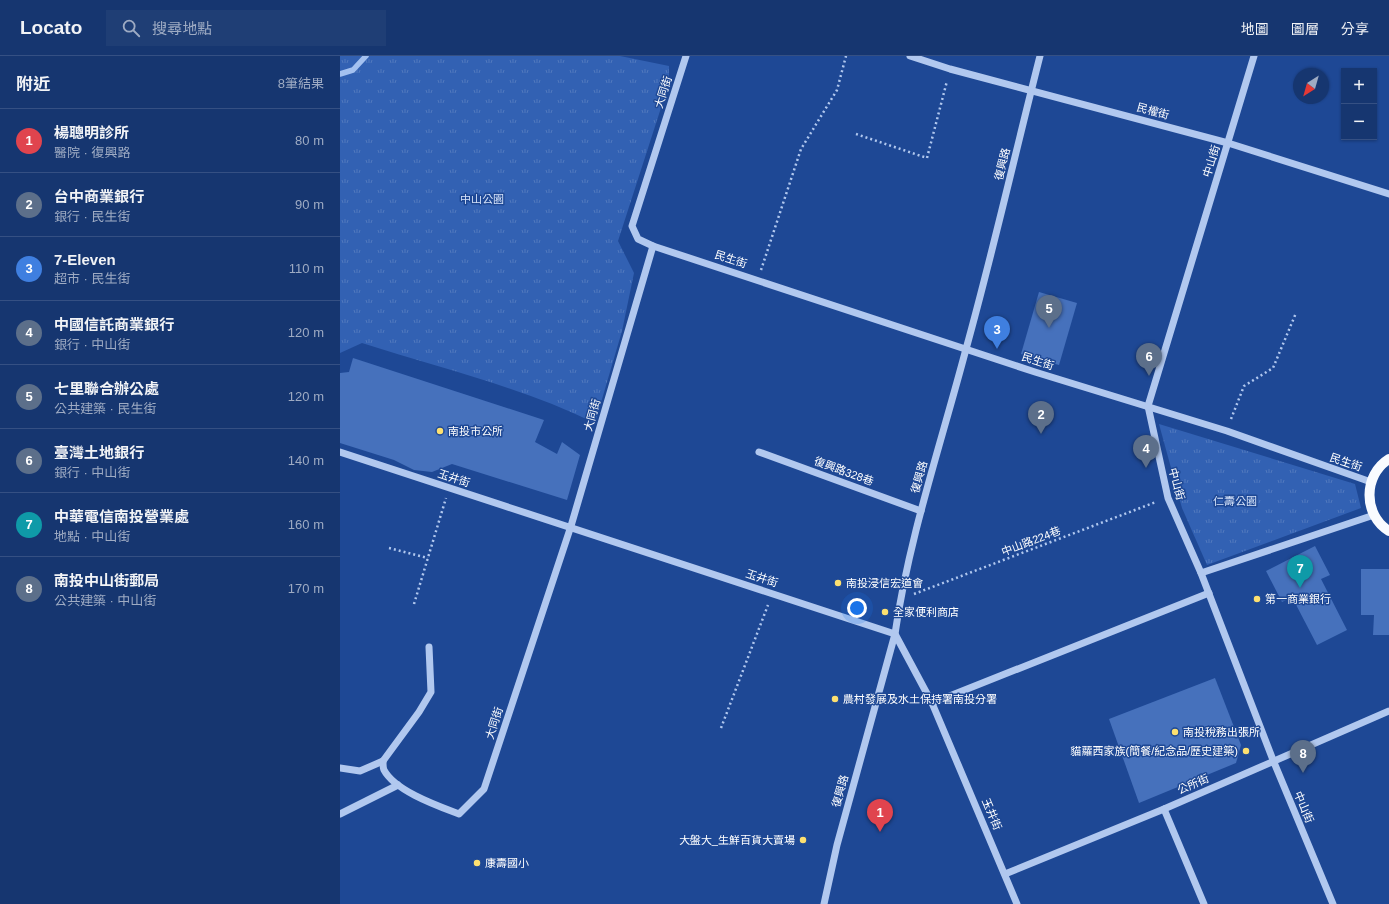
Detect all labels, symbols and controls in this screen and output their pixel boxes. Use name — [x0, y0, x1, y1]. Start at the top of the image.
search box — [106, 10, 386, 46]
text: Locato — [20, 17, 82, 38]
icon: search — [120, 17, 142, 39]
text: 搜尋地點 — [152, 20, 212, 37]
text: 地圖 — [1241, 21, 1269, 37]
text: 圖層 — [1291, 21, 1319, 37]
text: 分享 — [1341, 21, 1369, 37]
north arrow — [1293, 68, 1329, 104]
map controls — [1341, 68, 1377, 140]
button: + — [1341, 68, 1377, 104]
street label: 大同街 — [652, 74, 674, 110]
text: 附近 — [16, 75, 50, 94]
text: 8筆結果 — [278, 76, 324, 91]
street label: 民權街 — [1136, 101, 1170, 121]
button: − — [1341, 104, 1377, 140]
text: 楊聰明診所 — [54, 124, 129, 141]
text: 1 — [25, 133, 33, 148]
text: 80 m — [295, 133, 324, 148]
street label: 中山街 — [1200, 143, 1222, 179]
text: 醫院 · 復興路 — [54, 145, 131, 160]
street label: 復興路 — [992, 147, 1012, 181]
text: 台中商業銀行 — [54, 188, 144, 205]
park label: 中山公園 — [460, 193, 504, 205]
text: 2 — [25, 197, 33, 212]
text: 90 m — [295, 197, 324, 212]
text: 銀行 · 民生街 — [54, 209, 131, 224]
street label: 民生街 — [713, 248, 749, 270]
text: 7-Eleven — [54, 251, 116, 268]
text: 3 — [25, 261, 33, 276]
text: 110 m — [289, 261, 324, 276]
text: 超市 · 民生街 — [54, 271, 131, 286]
pin: 5 — [1036, 295, 1062, 328]
text: 中國信託商業銀行 — [54, 316, 174, 333]
pin: 3 — [984, 316, 1010, 349]
text: 4 — [25, 325, 33, 340]
text: 120 m — [288, 325, 324, 340]
text: 銀行 · 中山街 — [54, 337, 131, 352]
pin: 6 — [1136, 343, 1162, 376]
street label: 民生街 — [1020, 350, 1056, 372]
text: 七里聯合辦公處 — [54, 380, 159, 397]
text: 5 — [25, 389, 33, 404]
text: 120 m — [288, 389, 324, 404]
street label: 大同街 — [582, 397, 602, 433]
text: 公共建築 · 民生街 — [54, 401, 157, 416]
pin: 2 — [1028, 401, 1054, 434]
place label: 南投市公所 — [448, 425, 503, 437]
marker: 南投市公所 — [435, 426, 445, 436]
pin: 4 — [1133, 435, 1159, 468]
text: 臺灣土地銀行 — [54, 444, 144, 461]
street label: 民生街 — [1328, 451, 1364, 473]
text: 6 — [25, 453, 33, 468]
text: 140 m — [288, 453, 324, 468]
street label: 復興路328巷 — [813, 455, 875, 487]
street label: 復興路 — [909, 459, 929, 495]
text: 銀行 · 中山街 — [54, 465, 131, 480]
street label: 玉井街 — [436, 467, 472, 489]
street label: 中山街 — [1167, 467, 1187, 501]
park label: 仁壽公園 — [1213, 495, 1257, 507]
text: 中華電信南投營業處 — [54, 508, 189, 525]
text: 7 — [25, 517, 33, 532]
text: 160 m — [288, 517, 324, 532]
street label: 中山路224巷 — [1000, 524, 1062, 558]
text: 地點 · 中山街 — [54, 529, 131, 544]
pin: 7 — [1287, 555, 1313, 588]
street label: 玉井街 — [744, 567, 780, 589]
text: 南投中山街郵局 — [54, 572, 159, 589]
place label: 南投浸信宏道會 — [846, 577, 923, 589]
marker: 南投浸信宏道會 — [833, 578, 843, 588]
text: 8 — [25, 581, 33, 596]
text: 170 m — [288, 581, 324, 596]
text: 公共建築 · 中山街 — [54, 593, 157, 608]
place label: 第一商業銀行 — [1265, 593, 1331, 605]
marker: 第一商業銀行 — [1252, 594, 1262, 604]
your location — [847, 598, 867, 618]
place label: 全家便利商店 — [893, 606, 959, 618]
marker: 全家便利商店 — [880, 607, 890, 617]
place label: 農村發展及水土保持署南投分署 — [843, 693, 997, 705]
marker: 農村發展及水土保持署南投分署 — [830, 694, 840, 704]
street label: 大同街 — [483, 705, 505, 741]
place label: 南投稅務出張所 — [1183, 726, 1260, 738]
marker: 南投稅務出張所 — [1170, 727, 1180, 737]
pin: 8 — [1290, 740, 1316, 773]
place label: 貓蘿西家族(簡餐/紀念品/歷史建築) — [1071, 745, 1238, 757]
marker: 貓蘿西家族(簡餐/紀念品/歷史建築) — [1241, 746, 1251, 756]
street label: 公所街 — [1175, 772, 1211, 796]
street label: 復興路 — [830, 773, 850, 809]
street label: 中山街 — [1292, 789, 1316, 825]
street label: 玉井街 — [980, 796, 1004, 832]
pin: 1 — [867, 799, 893, 832]
place label: 大盤大_生鮮百貨大賣場 — [679, 834, 795, 846]
marker: 大盤大_生鮮百貨大賣場 — [798, 835, 808, 845]
place label: 康壽國小 — [485, 857, 529, 869]
marker: 康壽國小 — [472, 858, 482, 868]

